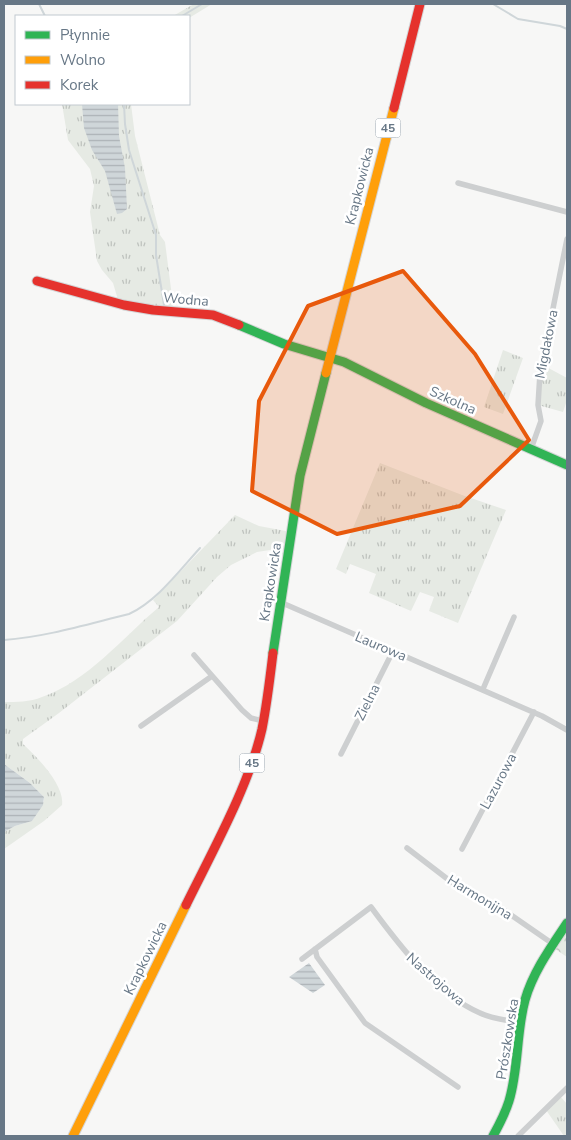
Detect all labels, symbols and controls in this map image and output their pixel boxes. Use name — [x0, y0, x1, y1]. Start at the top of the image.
legend — [15, 15, 190, 105]
text: Płynnie — [60, 25, 110, 45]
text: Wolno — [60, 50, 105, 70]
text: Korek — [60, 75, 99, 95]
road number: 45 — [376, 119, 400, 138]
street label: Krapkowicka — [341, 145, 378, 227]
street label: Wodna — [162, 288, 210, 311]
street label: Migdałowa — [531, 308, 562, 380]
street label: Szkolna — [426, 382, 479, 419]
street label: Krapkowicka — [255, 541, 286, 623]
street label: Laurowa — [352, 627, 410, 666]
street label: Zielna — [350, 681, 385, 724]
street label: Lazurowa — [476, 750, 521, 813]
road number: 45 — [240, 754, 264, 772]
street label: Harmonijna — [444, 871, 516, 924]
street label: Krapkowicka — [119, 918, 171, 998]
street label: Nastrojowa — [402, 949, 469, 1010]
street label: Prószkowska — [492, 997, 523, 1081]

